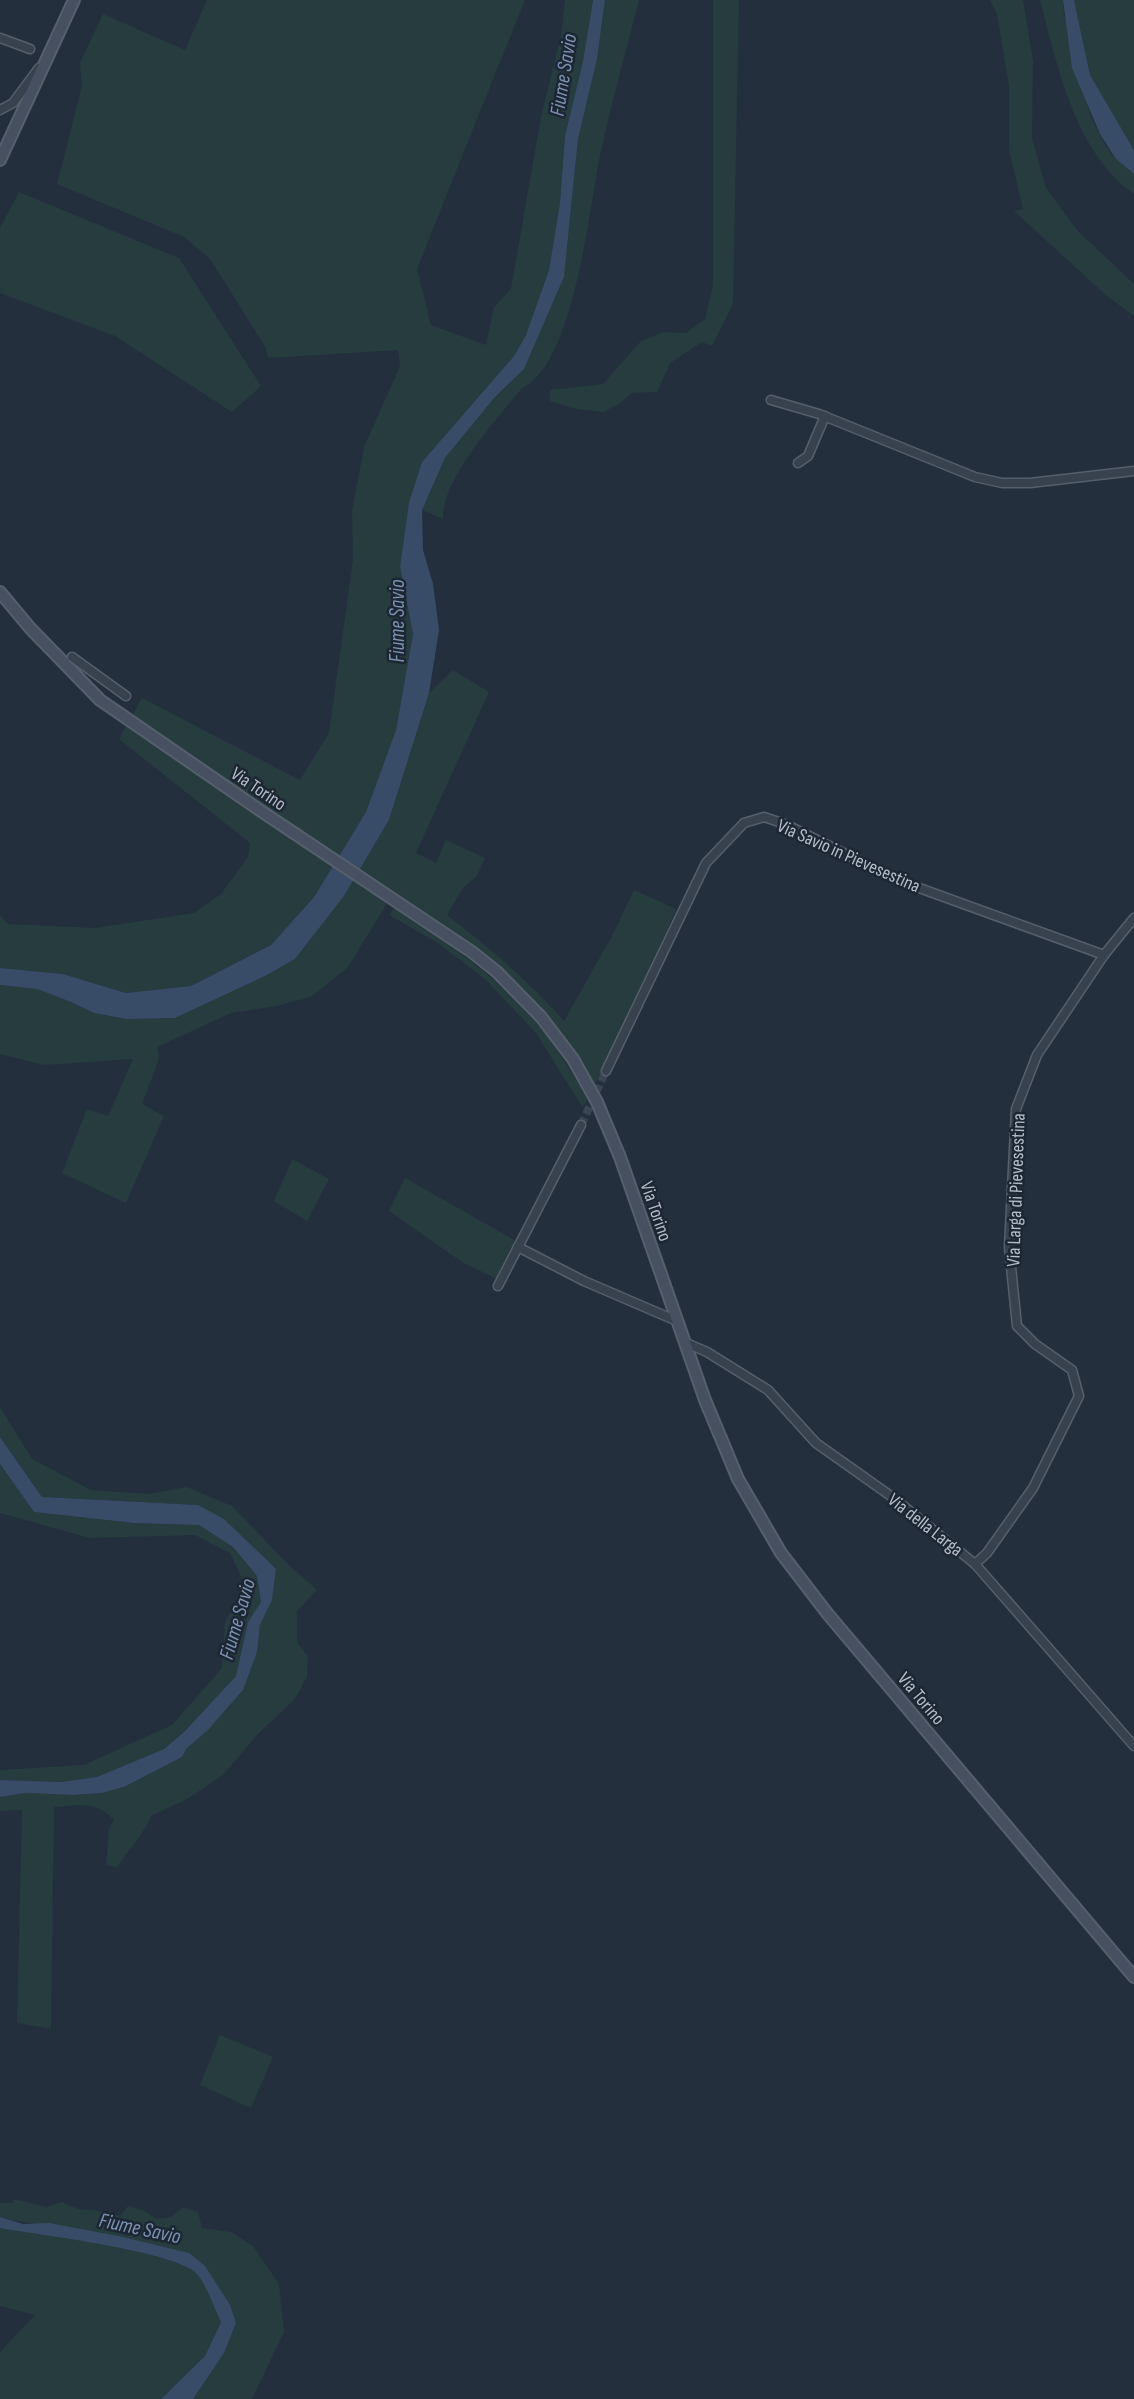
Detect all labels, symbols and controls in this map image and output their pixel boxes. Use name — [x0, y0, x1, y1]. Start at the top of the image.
water label: Fiume Savio — [545, 32, 582, 118]
water label: Fiume Savio — [385, 579, 410, 662]
street label: Via Torino — [226, 762, 290, 816]
street label: Via Savio in Pievesestina — [773, 815, 923, 898]
street label: Via Larga di Pievesestina — [1002, 1113, 1031, 1267]
street label: Via Torino — [635, 1179, 677, 1244]
street label: Via della Larga — [883, 1489, 967, 1562]
water label: Fiume Savio — [214, 1575, 261, 1662]
street label: Via Torino — [892, 1668, 950, 1730]
water label: Fiume Savio — [97, 2208, 183, 2249]

